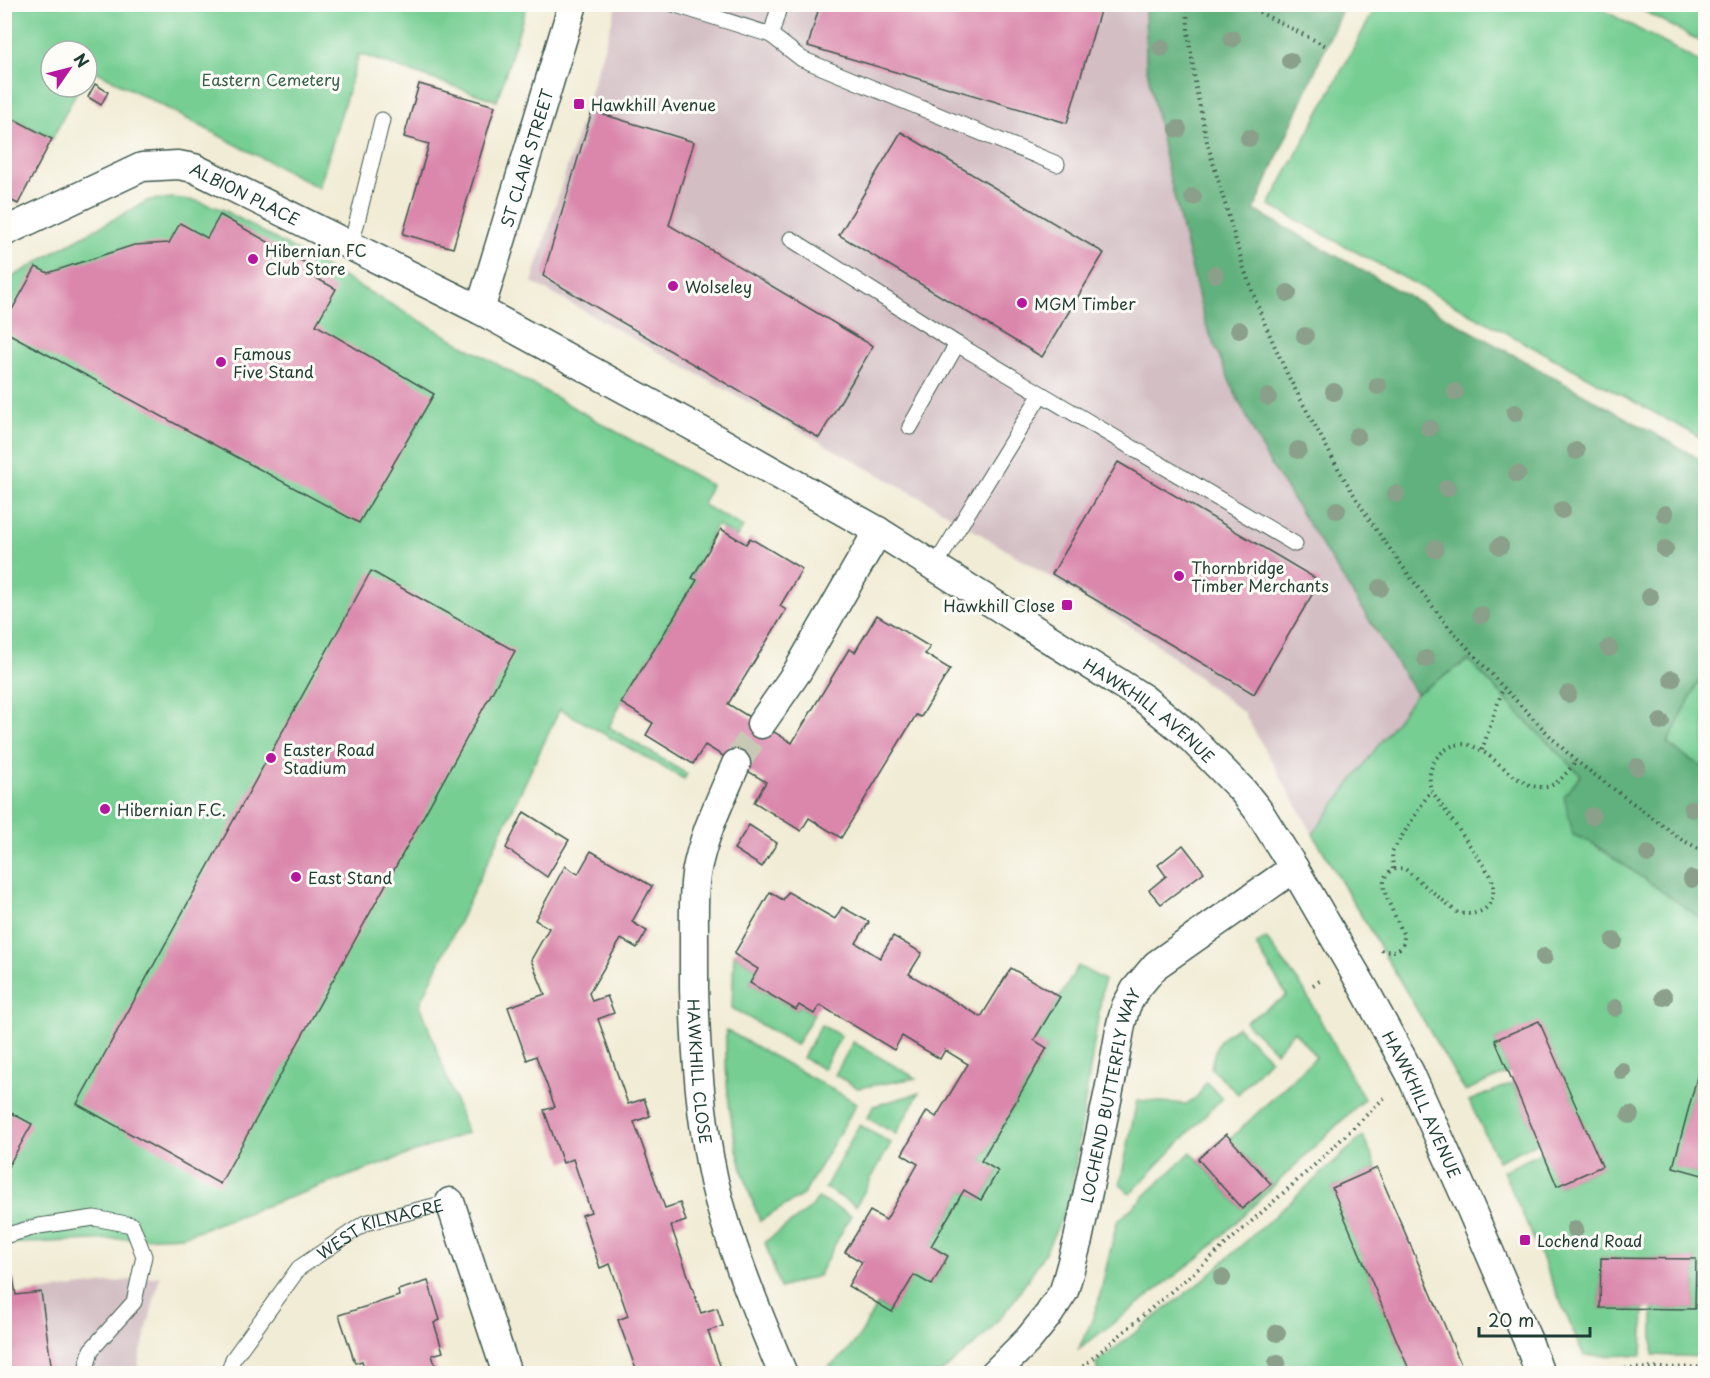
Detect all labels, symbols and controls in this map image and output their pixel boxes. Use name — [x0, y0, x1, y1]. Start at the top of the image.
north arrow — [39, 39, 99, 99]
text: N — [69, 48, 96, 72]
park label: Eastern Cemetery — [202, 67, 340, 91]
street label: ST CLAIR STREET — [494, 86, 559, 230]
place label: Hawkhill Avenue — [591, 92, 716, 116]
marker: Hawkhill Avenue — [572, 97, 586, 111]
street label: ALBION PLACE — [186, 156, 304, 231]
place label: Hibernian FC Club Store — [265, 238, 367, 280]
marker: Hibernian FC Club Store — [246, 252, 260, 266]
place label: Wolseley — [685, 274, 752, 298]
marker: Wolseley — [666, 279, 680, 293]
place label: MGM Timber — [1034, 291, 1136, 315]
marker: MGM Timber — [1015, 296, 1029, 310]
place label: Famous Five Stand — [233, 341, 314, 383]
marker: Famous Five Stand — [214, 355, 228, 369]
place label: Thornbridge Timber Merchants — [1191, 555, 1329, 597]
marker: Thornbridge Timber Merchants — [1172, 569, 1186, 583]
place label: Hawkhill Close — [944, 593, 1055, 617]
marker: Hawkhill Close — [1060, 598, 1074, 612]
street label: HAWKHILL AVENUE — [1079, 652, 1221, 768]
place label: Easter Road Stadium — [283, 737, 375, 779]
marker: Easter Road Stadium — [264, 751, 278, 765]
place label: Hibernian F.C. — [117, 797, 226, 821]
marker: Hibernian F.C. — [98, 802, 112, 816]
place label: East Stand — [308, 865, 392, 889]
marker: East Stand — [289, 870, 303, 884]
street label: LOCHEND BUTTERFLY WAY — [1074, 983, 1146, 1205]
street label: HAWKHILL CLOSE — [682, 998, 719, 1146]
street label: HAWKHILL AVENUE — [1377, 1026, 1468, 1182]
street label: WEST KILNACRE — [312, 1192, 446, 1265]
place label: Lochend Road — [1537, 1228, 1642, 1252]
marker: Lochend Road — [1518, 1233, 1532, 1247]
scale bar — [1479, 1300, 1590, 1338]
text: 20 m — [1488, 1306, 1534, 1333]

